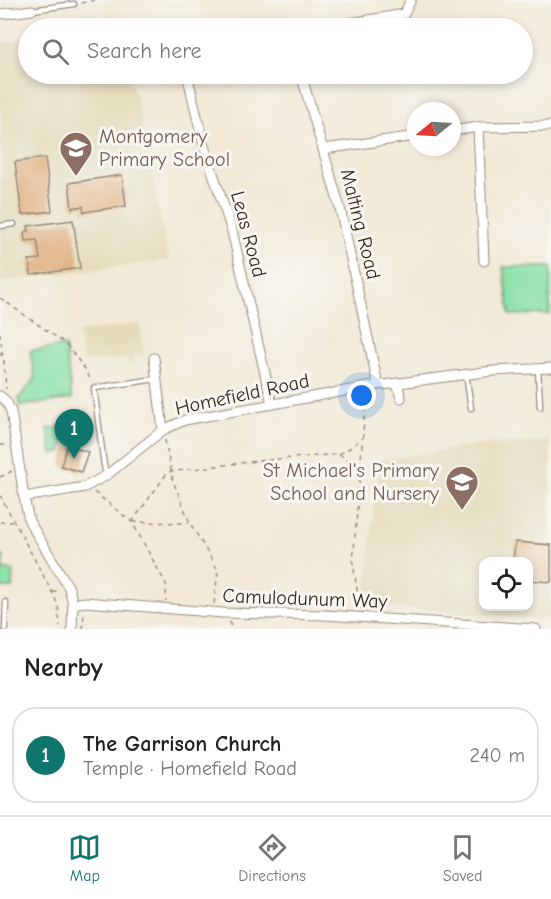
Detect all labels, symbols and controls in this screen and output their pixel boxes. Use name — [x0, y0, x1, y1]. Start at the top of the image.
search box — [18, 18, 533, 84]
icon: search — [39, 35, 72, 68]
text: Search here — [87, 38, 202, 64]
north arrow — [407, 102, 461, 156]
place label: Montgomery Primary School — [99, 125, 230, 171]
school or university icon: Montgomery Primary School — [58, 130, 94, 177]
street label: Malting Road — [336, 166, 385, 282]
street label: Leas Road — [226, 189, 271, 280]
street label: Homefield Road — [173, 369, 311, 420]
your location — [347, 381, 376, 410]
pin: 1 — [54, 410, 94, 459]
place label: St Michael's Primary School and Nursery — [263, 459, 439, 505]
school or university icon: St Michael's Primary School and Nursery — [444, 464, 480, 511]
map controls — [479, 557, 533, 611]
button: locate — [479, 557, 533, 611]
street label: Camulodunum Way — [222, 584, 388, 613]
text: Nearby — [24, 653, 103, 683]
text: The Garrison Church — [83, 731, 281, 757]
text: 1 — [42, 744, 49, 767]
text: 240 m — [470, 744, 525, 767]
text: Temple · Homefield Road — [83, 757, 297, 780]
tab: Map — [68, 831, 101, 885]
tab: Directions — [238, 831, 306, 885]
tab: Saved — [443, 831, 483, 885]

